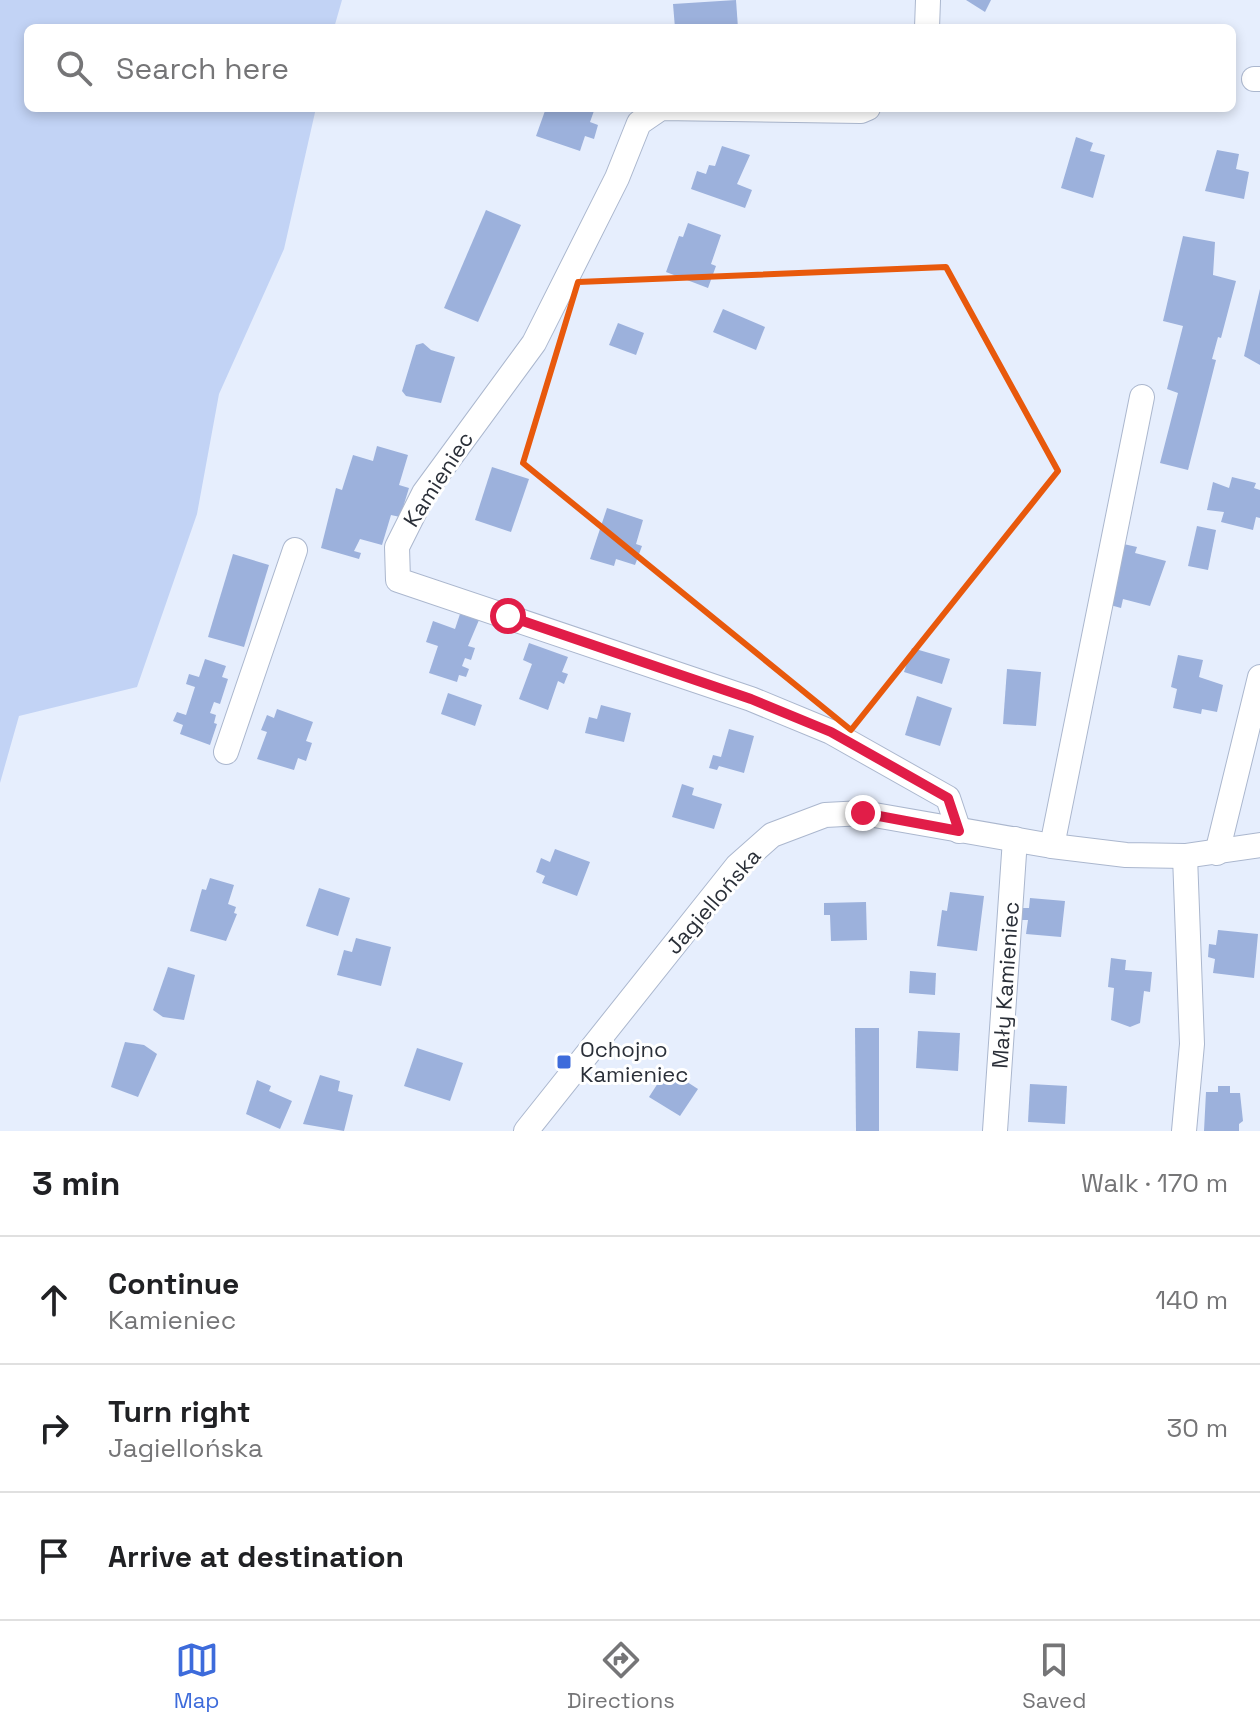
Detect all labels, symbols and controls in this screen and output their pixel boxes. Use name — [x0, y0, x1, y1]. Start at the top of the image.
search box — [24, 24, 1236, 112]
icon: search — [52, 46, 96, 90]
text: Search here — [116, 49, 289, 88]
street label: Kamieniec — [397, 426, 479, 532]
route start — [490, 598, 526, 634]
route end — [845, 795, 881, 831]
street label: Jagiellońska — [659, 842, 767, 960]
street label: Mały Kamieniec — [985, 901, 1025, 1069]
place label: Ochojno Kamieniec — [580, 1035, 688, 1088]
marker: Ochojno Kamieniec — [555, 1053, 573, 1071]
text: 3 min — [32, 1162, 120, 1205]
text: Walk · 170 m — [1081, 1166, 1228, 1200]
text: Continue — [108, 1264, 239, 1303]
icon: ahead — [32, 1278, 76, 1322]
text: 140 m — [1155, 1283, 1228, 1317]
text: Kamieniec — [108, 1303, 236, 1337]
text: Turn right — [108, 1392, 251, 1431]
icon: right — [32, 1406, 76, 1450]
text: 30 m — [1167, 1411, 1228, 1445]
text: Jagiellońska — [108, 1431, 263, 1465]
icon: arrive — [32, 1534, 76, 1578]
text: Arrive at destination — [108, 1537, 404, 1576]
tab: Map — [174, 1638, 220, 1714]
tab: Directions — [567, 1638, 675, 1714]
tab: Saved — [1022, 1638, 1086, 1714]

